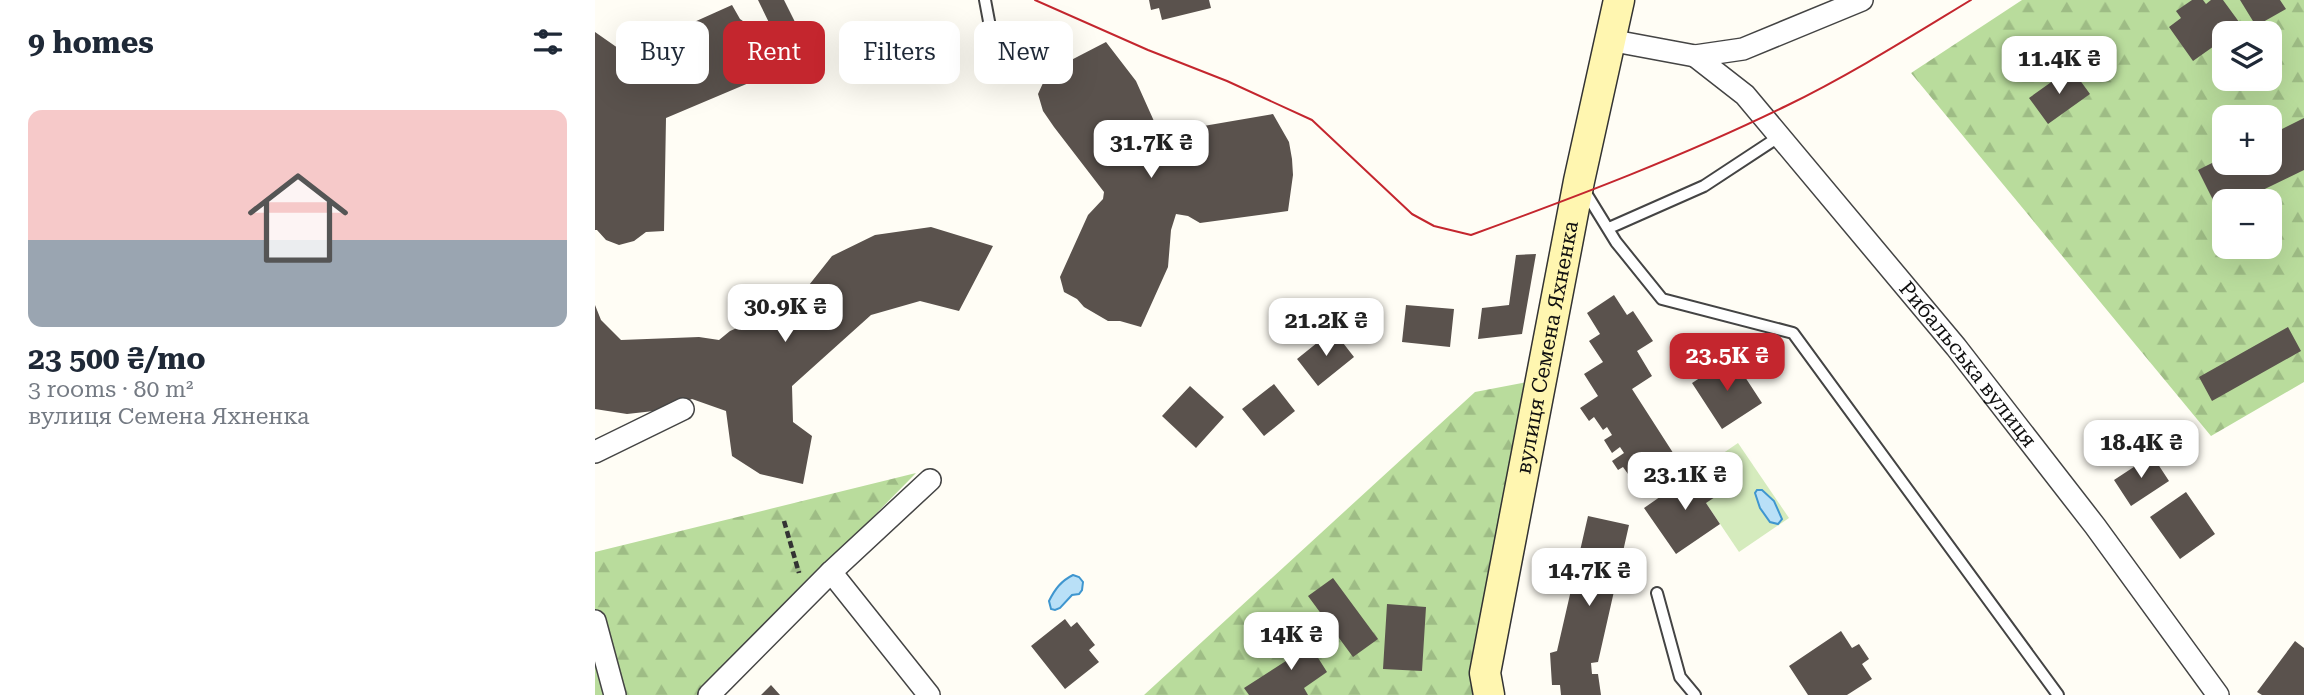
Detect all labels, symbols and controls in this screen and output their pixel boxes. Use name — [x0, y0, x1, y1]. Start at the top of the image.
chip: Buy — [616, 21, 709, 84]
chip: Rent — [723, 21, 825, 84]
chip: Filters — [839, 21, 960, 84]
chip: New — [974, 21, 1073, 84]
map controls — [2212, 21, 2282, 259]
button: layers — [2212, 21, 2282, 91]
icon: filters — [529, 23, 567, 61]
text: 9 homes — [28, 25, 154, 60]
pin: 11.4K ₴ — [1994, 36, 2124, 96]
text: 11.4K ₴ — [2018, 45, 2100, 72]
button: + — [2212, 105, 2282, 175]
pin: 31.7K ₴ — [1086, 120, 1216, 180]
text: 31.7K ₴ — [1110, 129, 1192, 156]
icon: home — [235, 155, 361, 281]
button: − — [2212, 189, 2282, 259]
street label: вулиця Семена Яхненка — [1511, 218, 1583, 476]
street label: Рибальська вулиця — [1894, 277, 2041, 452]
pin: 30.9K ₴ — [720, 284, 850, 344]
text: 30.9K ₴ — [744, 293, 826, 320]
pin: 21.2K ₴ — [1261, 298, 1391, 358]
text: 21.2K ₴ — [1285, 307, 1367, 334]
pin: 23.5K ₴ — [1662, 334, 1792, 393]
text: 23 500 ₴/mo — [28, 341, 206, 376]
text: 23.5K ₴ — [1686, 342, 1768, 369]
text: 3 rooms · 80 m² — [28, 376, 194, 403]
text: вулиця Семена Яхненка — [28, 403, 310, 430]
pin: 18.4K ₴ — [2076, 420, 2206, 480]
text: 18.4K ₴ — [2100, 429, 2182, 456]
pin: 23.1K ₴ — [1620, 452, 1750, 512]
text: 23.1K ₴ — [1644, 461, 1726, 488]
pin: 14.7K ₴ — [1524, 548, 1654, 608]
text: 14.7K ₴ — [1548, 557, 1630, 584]
pin: 14K ₴ — [1242, 612, 1340, 672]
text: 14K ₴ — [1260, 621, 1322, 648]

